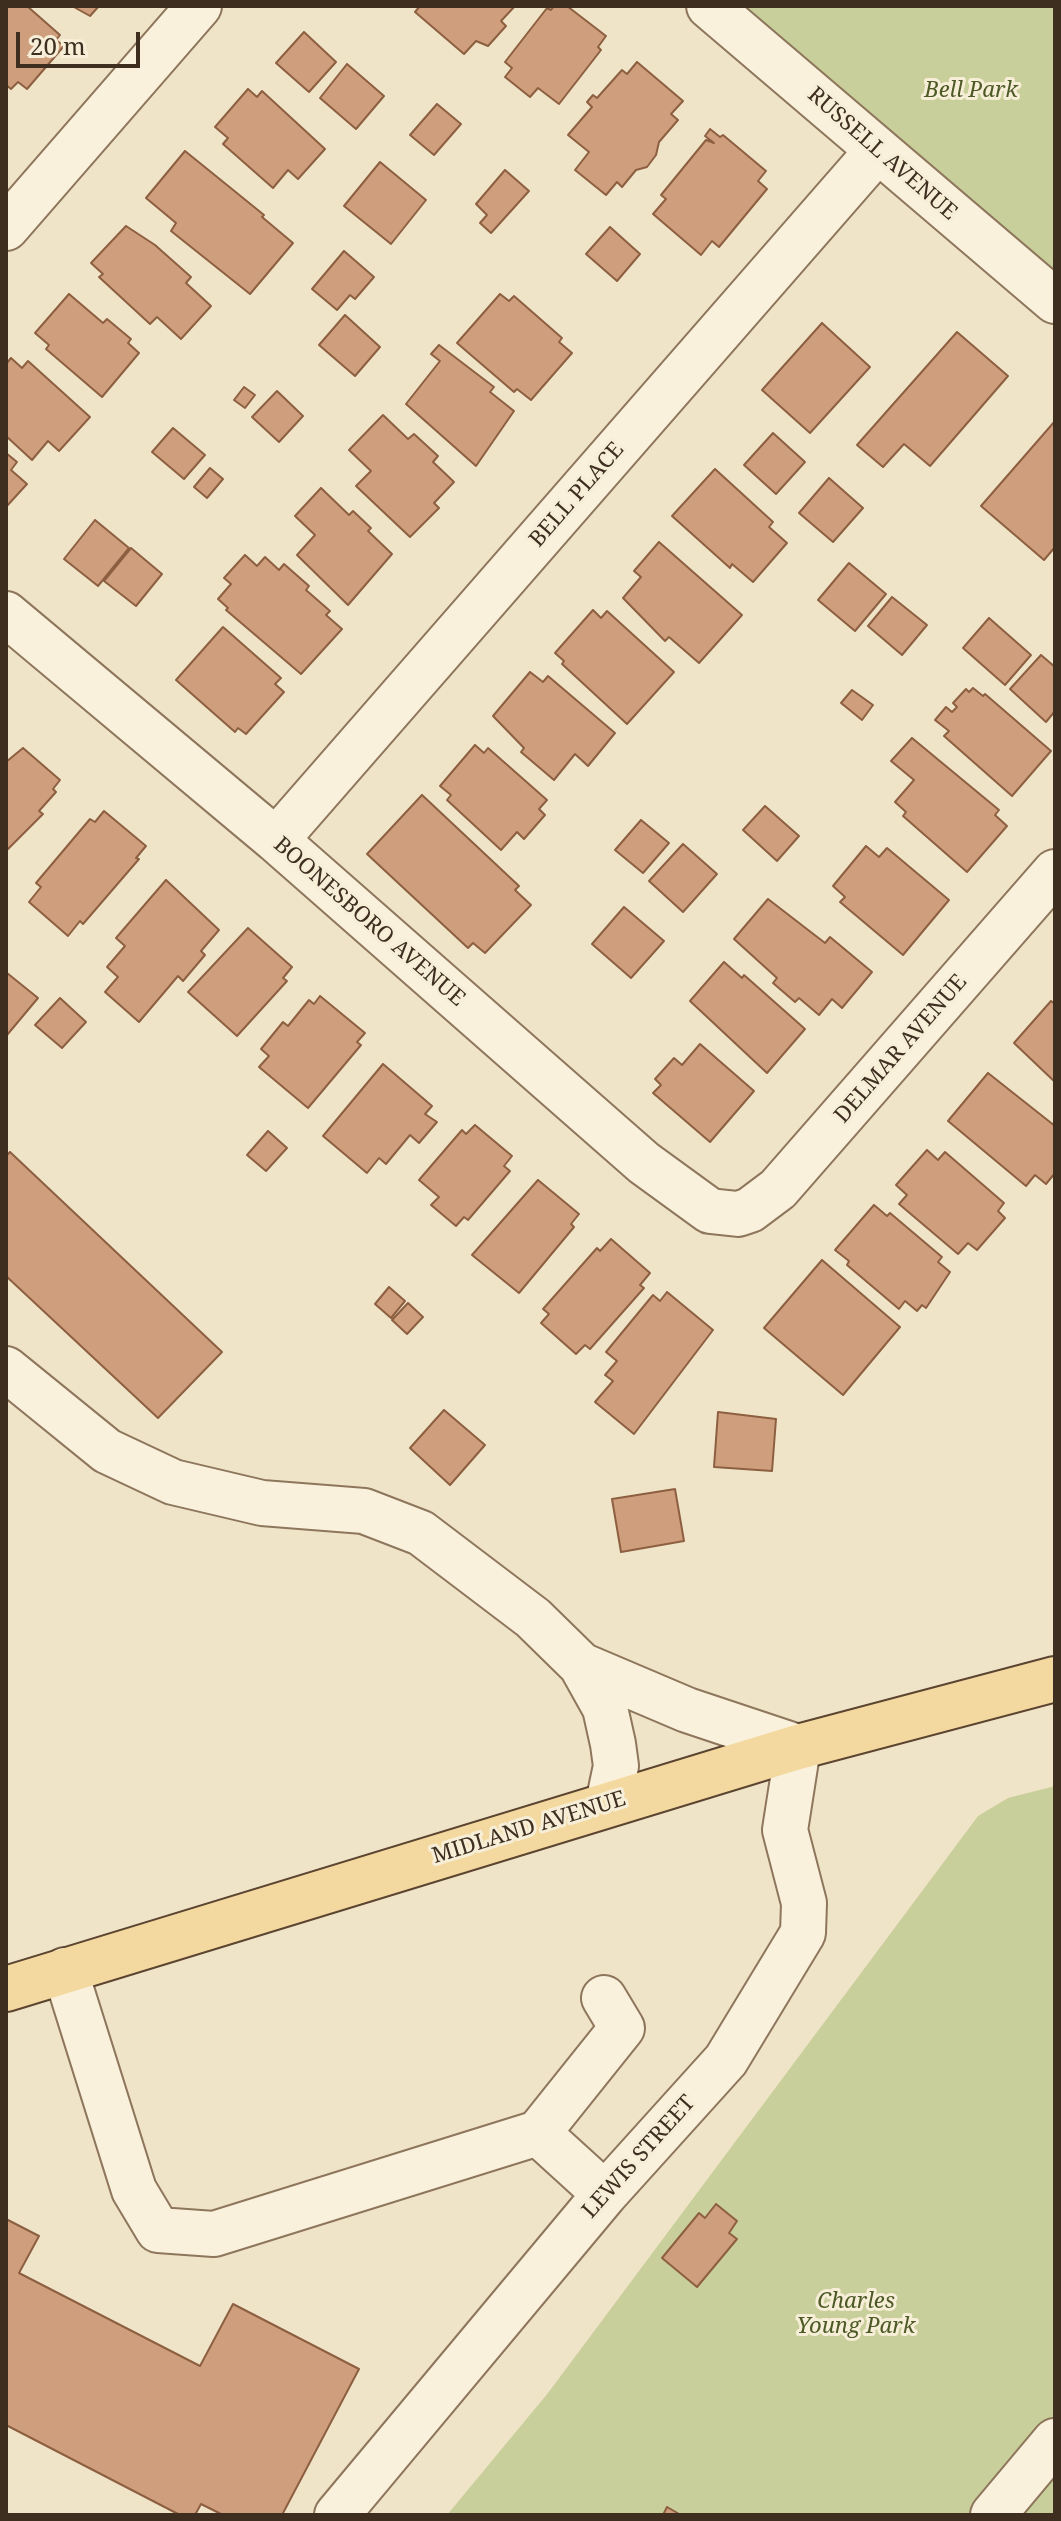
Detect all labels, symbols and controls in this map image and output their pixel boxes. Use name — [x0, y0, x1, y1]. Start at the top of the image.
scale bar — [20, 16, 144, 66]
text: 20 m — [30, 29, 86, 62]
park label: Bell Park — [924, 78, 1018, 104]
street label: RUSSELL AVENUE — [802, 82, 962, 226]
street label: BELL PLACE — [524, 437, 630, 553]
street label: BOONESBORO AVENUE — [268, 832, 470, 1012]
street label: DELMAR AVENUE — [829, 969, 973, 1129]
street label: MIDLAND AVENUE — [429, 1786, 629, 1870]
street label: LEWIS STREET — [577, 2090, 701, 2224]
park label: Charles Young Park — [797, 2289, 915, 2340]

